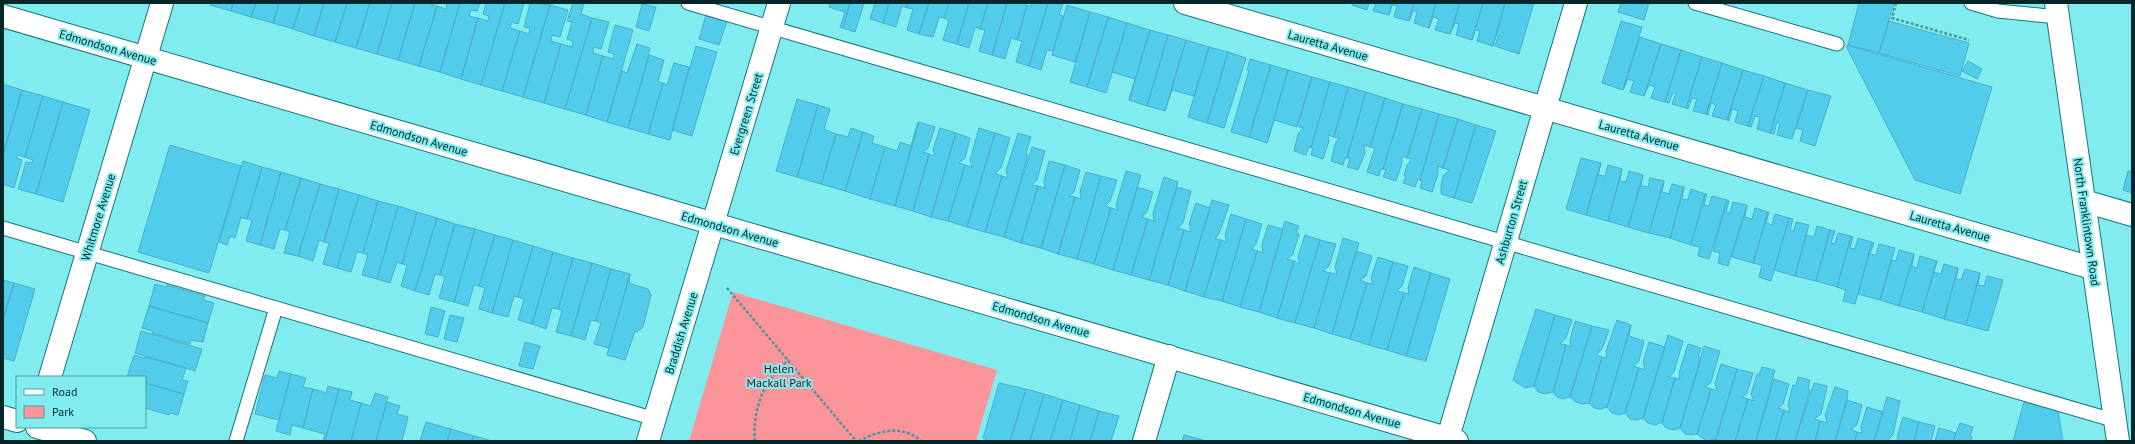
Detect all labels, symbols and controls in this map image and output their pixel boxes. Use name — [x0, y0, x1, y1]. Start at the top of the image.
street label: Edmondson Avenue — [58, 26, 158, 68]
street label: Lauretta Avenue — [1286, 26, 1370, 64]
street label: Evergreen Street — [726, 71, 766, 157]
street label: Lauretta Avenue — [1597, 116, 1681, 154]
street label: Edmondson Avenue — [369, 117, 469, 159]
street label: North Franklintown Road — [2071, 157, 2103, 287]
street label: Whitmore Avenue — [78, 172, 118, 262]
street label: Ashburton Street — [1492, 178, 1530, 266]
street label: Lauretta Avenue — [1908, 207, 1992, 245]
street label: Edmondson Avenue — [680, 208, 780, 250]
street label: Braddish Avenue — [661, 290, 701, 376]
street label: Edmondson Avenue — [991, 298, 1091, 340]
park label: Helen Mackall Park — [747, 361, 812, 390]
legend — [16, 376, 146, 428]
text: Road — [52, 384, 77, 399]
street label: Edmondson Avenue — [1302, 389, 1402, 431]
text: Park — [52, 404, 74, 419]

